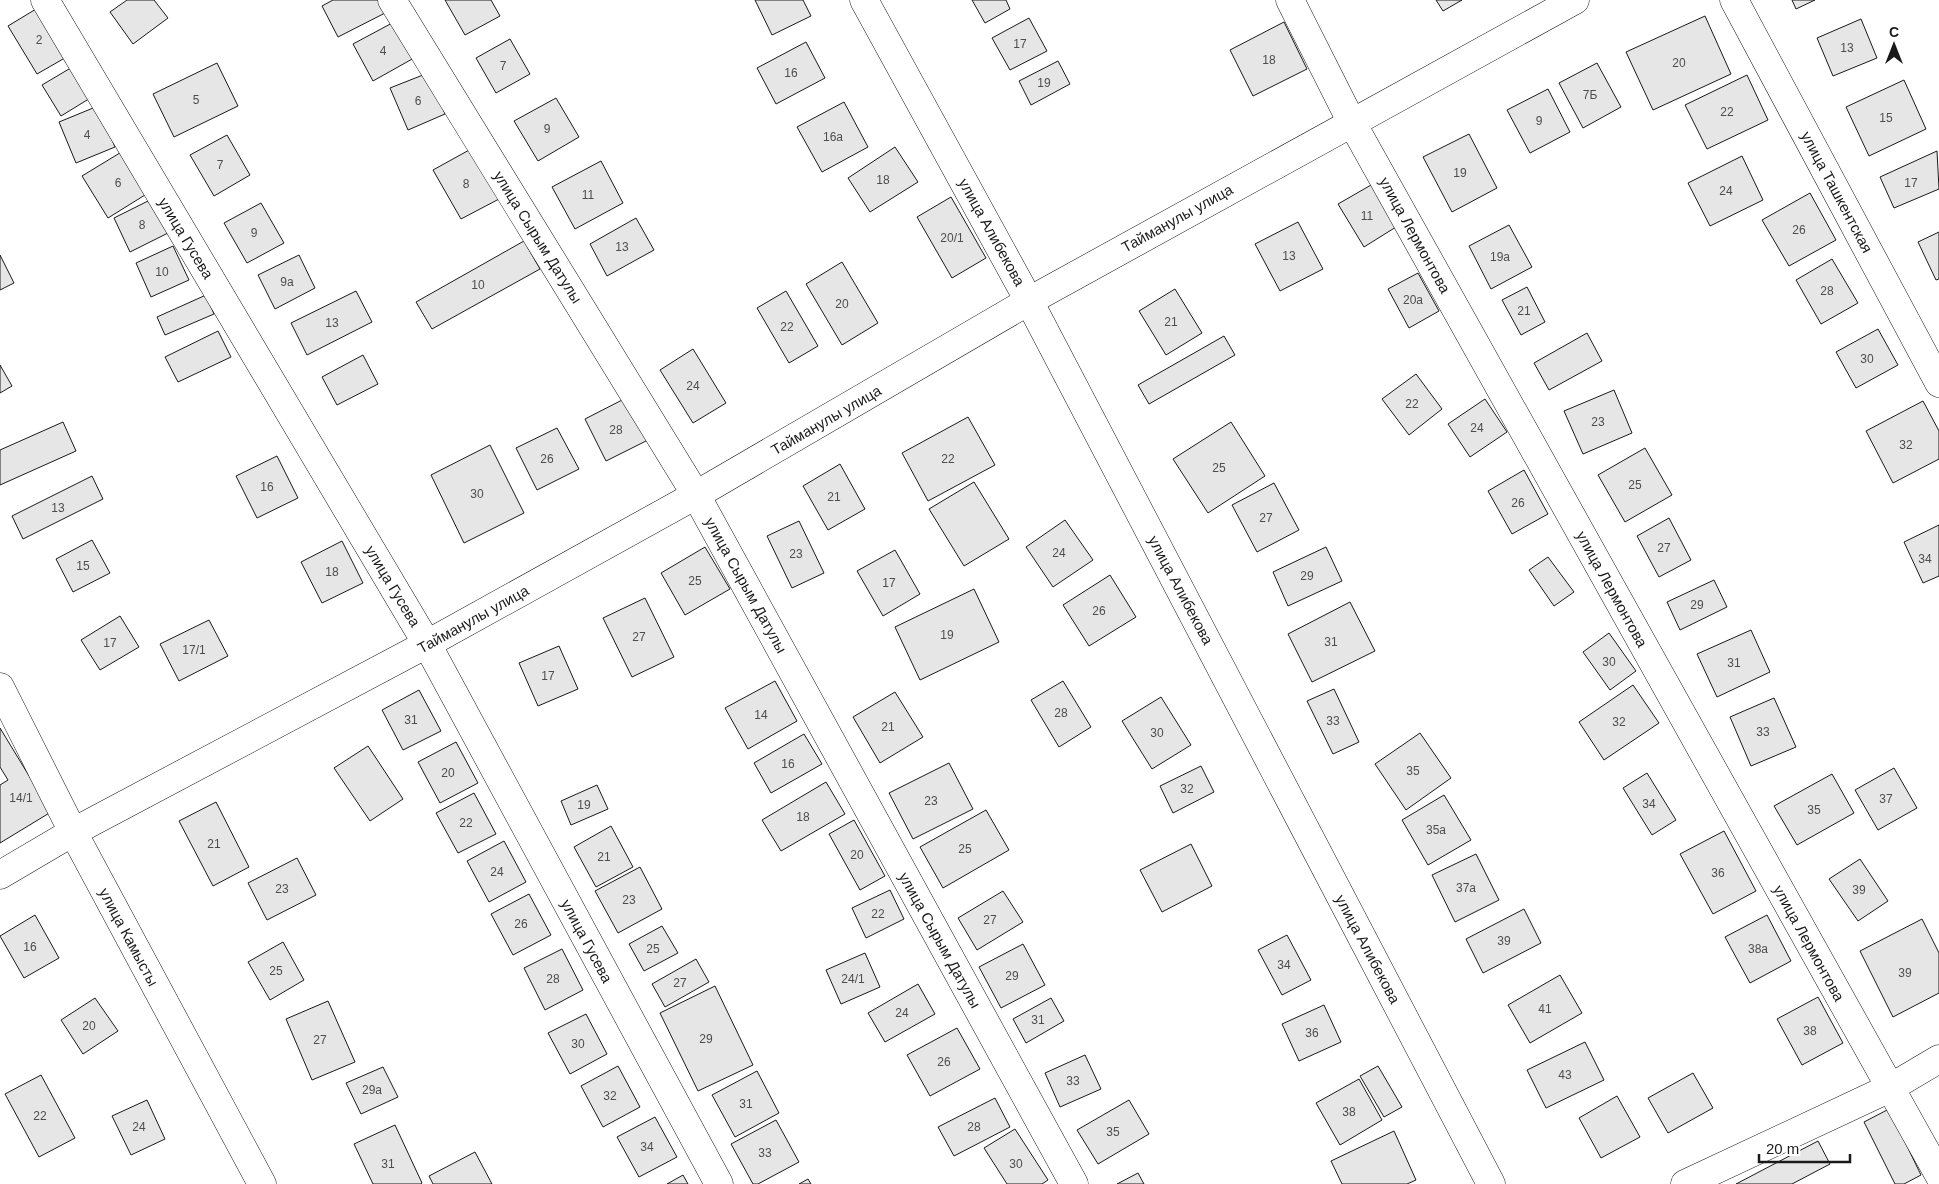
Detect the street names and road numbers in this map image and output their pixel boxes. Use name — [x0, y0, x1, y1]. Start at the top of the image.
street label: улица Ташкентская — [1798, 128, 1876, 256]
street label: улица Сырым Датулы — [490, 168, 586, 306]
street label: улица Лермонтова — [1376, 174, 1454, 297]
street label: улица Алибекова — [955, 175, 1029, 289]
street label: Тайманулы улица — [1119, 180, 1236, 256]
street label: улица Гусева — [155, 194, 217, 282]
street label: Тайманулы улица — [768, 381, 885, 458]
street label: улица Сырым Датулы — [702, 514, 790, 656]
street label: улица Лермонтова — [1573, 528, 1651, 651]
street label: улица Алибекова — [1145, 533, 1217, 648]
street label: улица Гусева — [362, 542, 424, 630]
street label: Тайманулы улица — [415, 581, 532, 657]
street label: улица Сырым Датулы — [896, 869, 984, 1011]
street label: улица Лермонтова — [1770, 882, 1848, 1005]
street label: улица Камысты — [96, 885, 162, 989]
street label: улица Алибекова — [1332, 892, 1404, 1007]
street label: улица Гусева — [558, 896, 616, 986]

